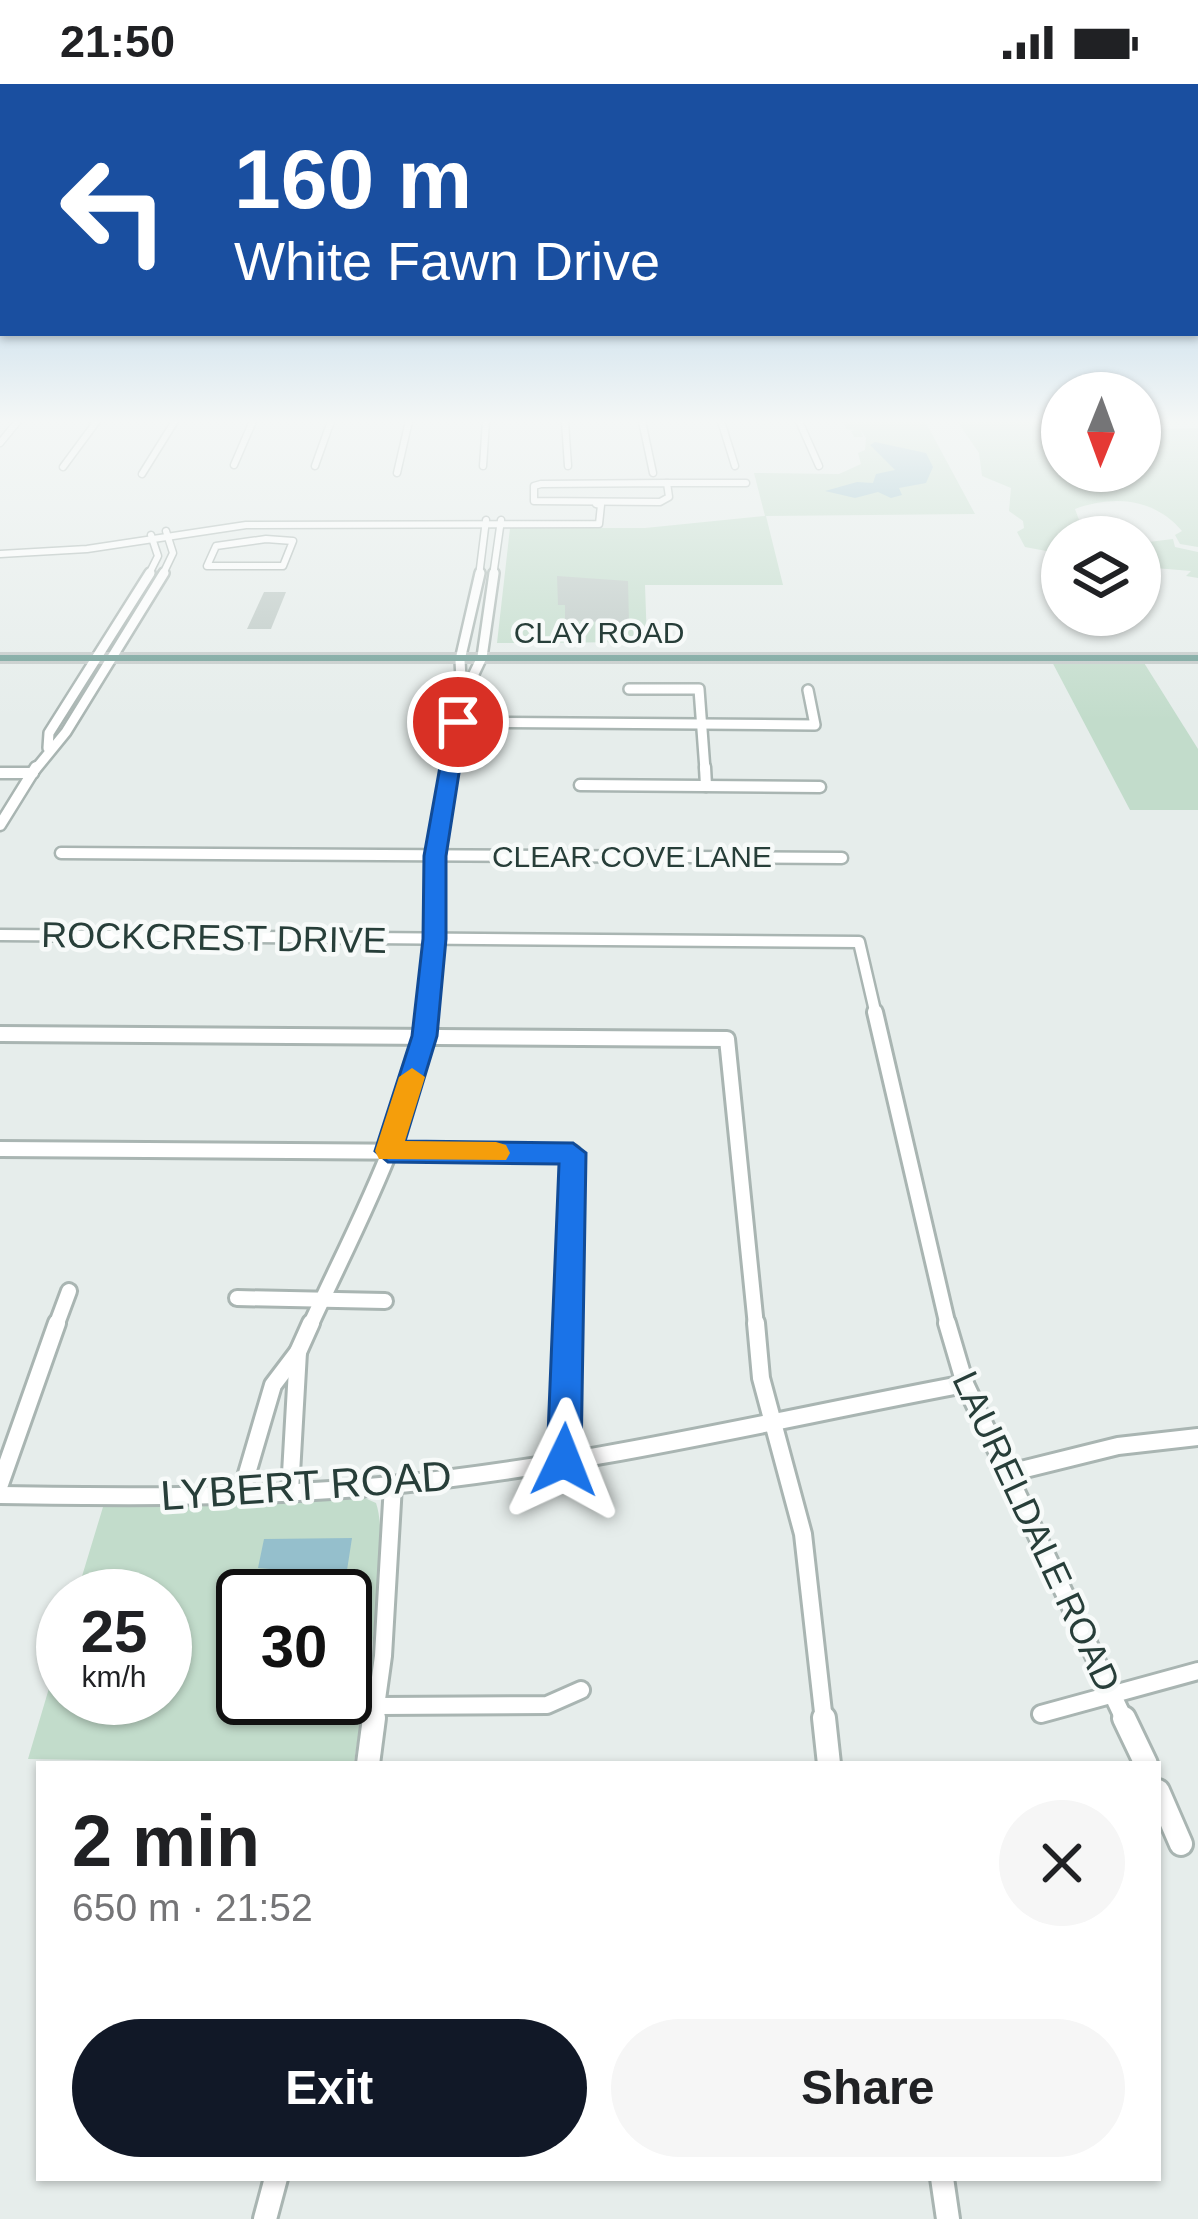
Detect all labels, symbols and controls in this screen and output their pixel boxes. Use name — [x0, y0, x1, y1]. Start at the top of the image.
text: 21:50 — [60, 16, 175, 67]
icon: left — [36, 132, 192, 288]
text: 160 m — [234, 132, 472, 226]
text: White Fawn Drive — [234, 231, 660, 291]
north arrow — [1041, 372, 1161, 492]
map controls — [1041, 372, 1161, 636]
button: layers — [1041, 516, 1161, 636]
street label: CLAY ROAD — [514, 616, 684, 649]
pin — [407, 671, 509, 773]
icon: arrive — [425, 689, 491, 755]
street label: CLEAR COVE LANE — [492, 840, 772, 873]
street label: ROCKCREST DRIVE — [41, 914, 387, 961]
street label: LAURELDALE ROAD — [944, 1365, 1129, 1698]
position arrow — [501, 1397, 627, 1523]
street label: LYBERT ROAD — [159, 1452, 453, 1519]
speed limit sign: 30 — [216, 1569, 372, 1725]
text: 25 — [81, 1598, 147, 1665]
text: km/h — [81, 1660, 147, 1693]
button: close — [999, 1800, 1125, 1926]
text: 2 min — [72, 1801, 260, 1881]
text: 650 m · 21:52 — [72, 1886, 313, 1929]
button: Exit — [72, 2019, 587, 2157]
button: Share — [611, 2019, 1125, 2157]

